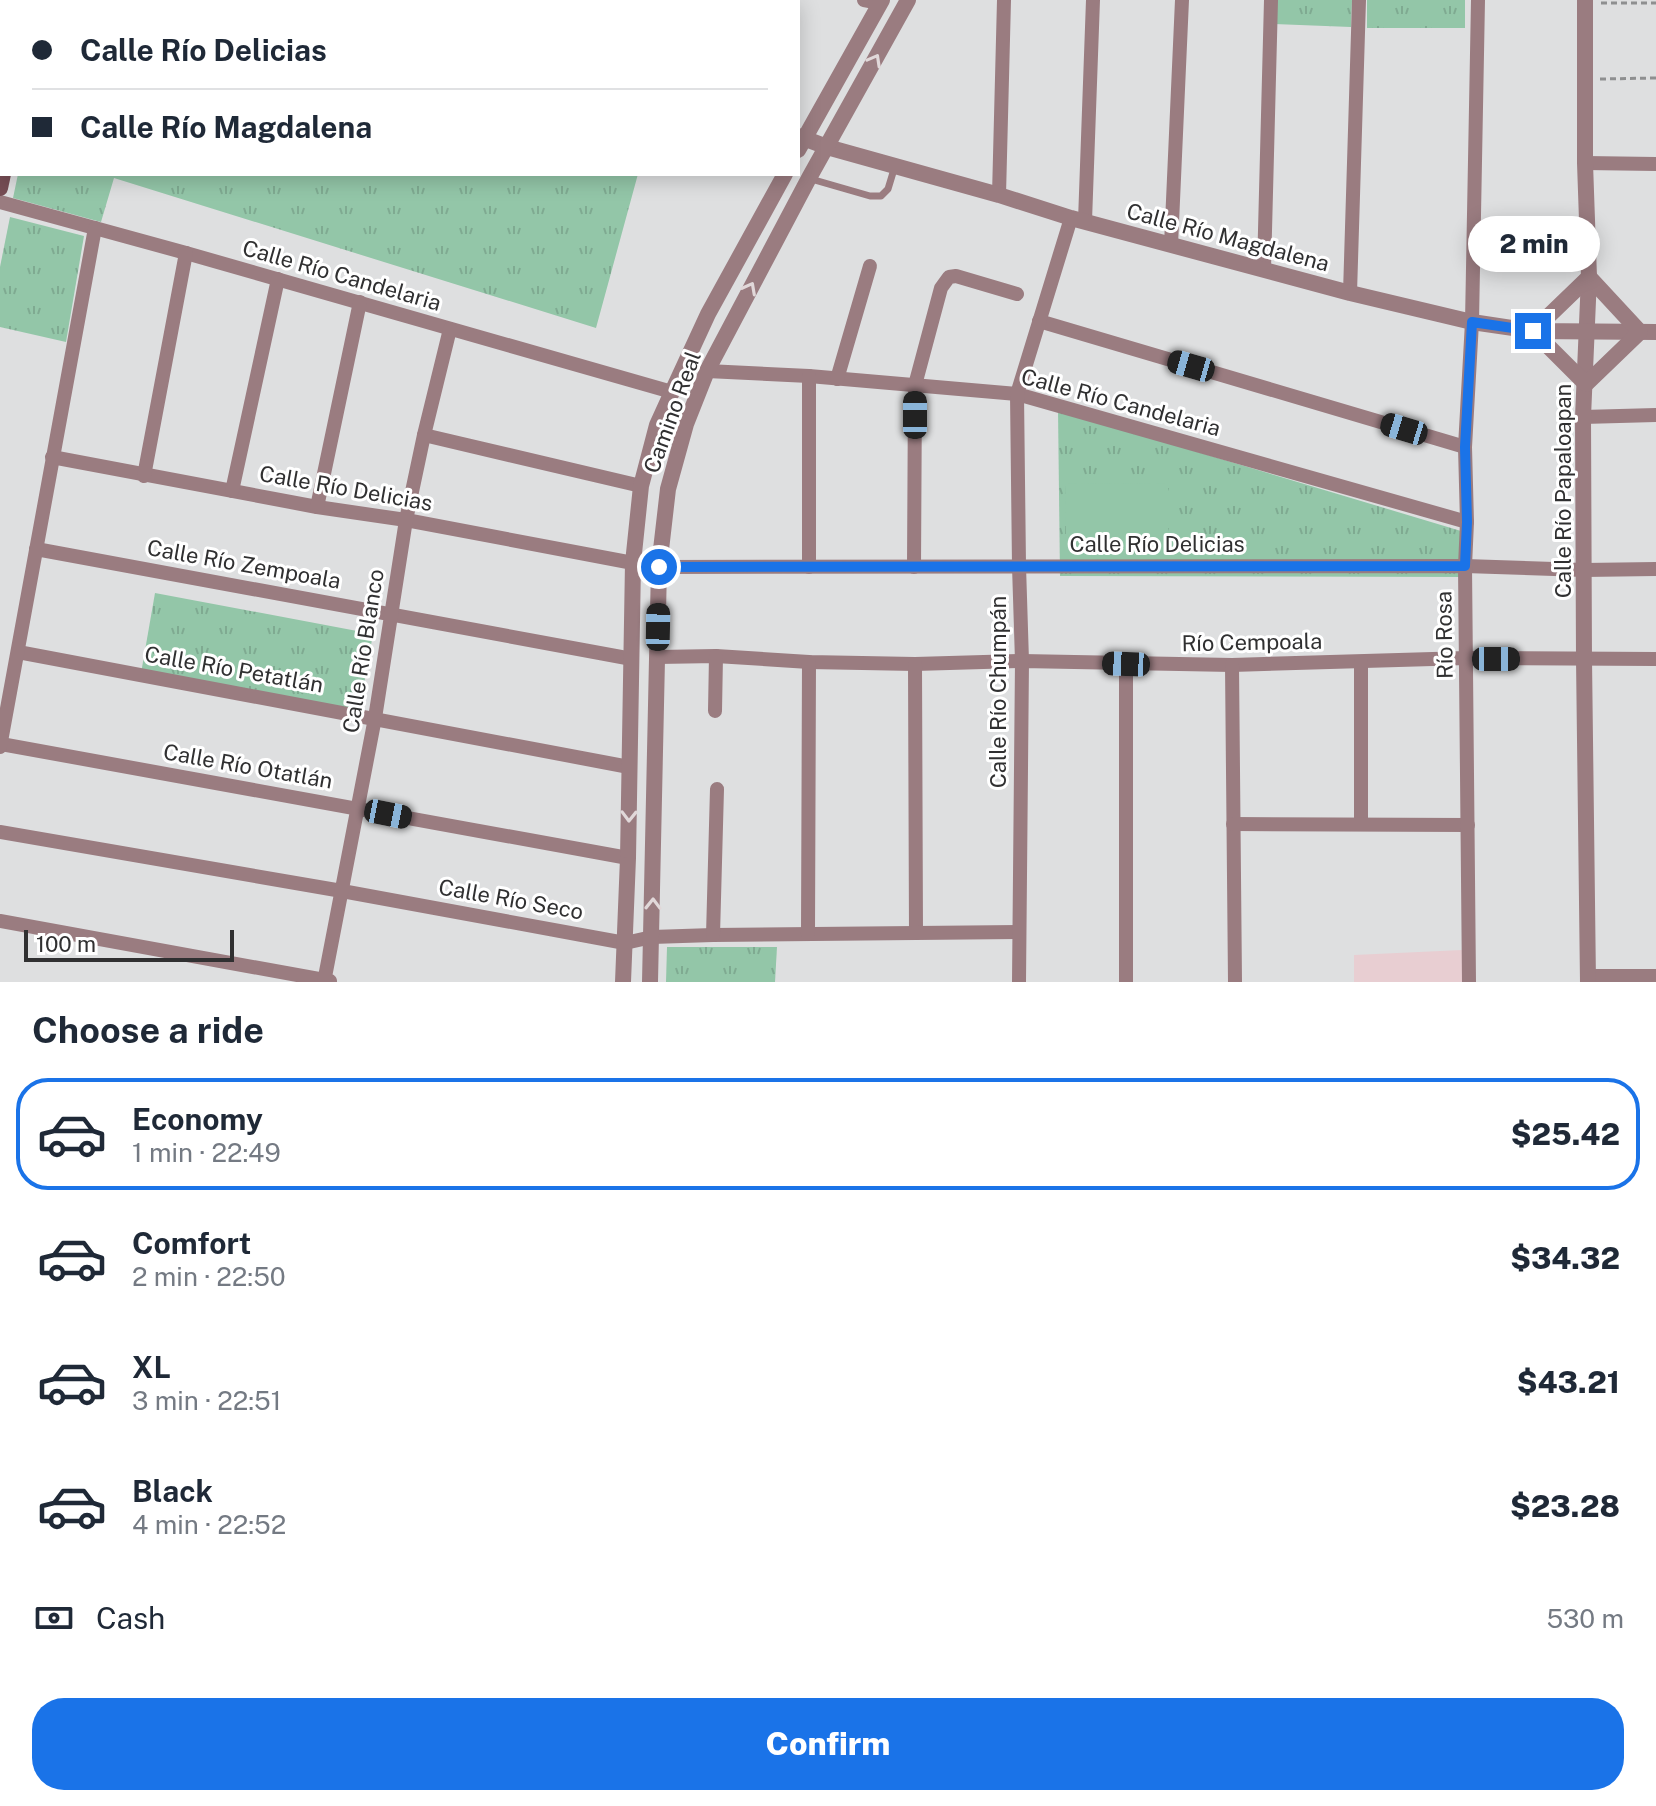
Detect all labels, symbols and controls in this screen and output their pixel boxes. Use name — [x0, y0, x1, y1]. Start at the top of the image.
text: Calle Río Delicias — [80, 32, 327, 68]
one-way arrow — [865, 54, 881, 69]
text: Calle Río Magdalena — [80, 109, 372, 145]
street label: Calle Río Magdalena — [1124, 197, 1332, 277]
callout: 2 min — [1467, 215, 1599, 271]
text: 2 min — [1499, 228, 1569, 259]
street label: Calle Río Candelaria — [240, 234, 444, 316]
one-way arrow — [741, 281, 756, 296]
route end — [1515, 313, 1551, 349]
street label: Camino Real — [638, 348, 706, 476]
car — [1165, 348, 1217, 384]
street label: Calle Río Candelaria — [1018, 363, 1224, 441]
street label: Calle Río Papaloapan — [1550, 384, 1576, 598]
car — [903, 391, 927, 439]
car — [1378, 411, 1430, 447]
street label: Calle Río Delicias — [257, 460, 435, 516]
street label: Calle Río Delicias — [1069, 531, 1245, 557]
street label: Calle Río Zempoala — [145, 534, 343, 594]
route start — [641, 549, 677, 585]
street label: Calle Río Blanco — [337, 567, 389, 735]
street label: Río Rosa — [1430, 591, 1458, 679]
street label: Calle Río Chumpán — [985, 596, 1011, 788]
car — [646, 603, 670, 651]
street label: Río Cempoala — [1181, 628, 1323, 656]
street label: Calle Río Petatlán — [143, 640, 325, 698]
car — [1472, 647, 1520, 671]
car — [1102, 651, 1150, 677]
street label: Calle Río Otatlán — [161, 738, 335, 794]
car — [362, 798, 414, 830]
one-way arrow — [621, 810, 638, 823]
street label: Calle Río Seco — [437, 873, 585, 925]
one-way arrow — [644, 897, 662, 910]
scale bar — [24, 926, 234, 962]
text: 100 m — [36, 931, 96, 957]
text: Choose a ride — [32, 1009, 264, 1051]
icon: car — [36, 1098, 108, 1170]
text: Economy — [132, 1101, 263, 1137]
text: $25.42 — [1511, 1116, 1620, 1152]
text: 1 min · 22:49 — [132, 1137, 281, 1168]
icon: car — [36, 1222, 108, 1294]
text: Comfort — [132, 1225, 251, 1261]
text: $34.32 — [1510, 1240, 1620, 1276]
text: 2 min · 22:50 — [132, 1261, 286, 1292]
icon: car — [36, 1346, 108, 1418]
text: XL — [132, 1349, 171, 1385]
text: $43.21 — [1517, 1364, 1620, 1400]
text: 3 min · 22:51 — [132, 1385, 281, 1416]
icon: car — [36, 1470, 108, 1542]
text: Black — [132, 1473, 213, 1509]
text: $23.28 — [1510, 1488, 1620, 1524]
text: 4 min · 22:52 — [132, 1509, 286, 1540]
icon: cash — [32, 1596, 76, 1640]
text: Cash — [96, 1600, 165, 1636]
text: 530 m — [1546, 1603, 1624, 1634]
button: Confirm — [32, 1698, 1624, 1790]

